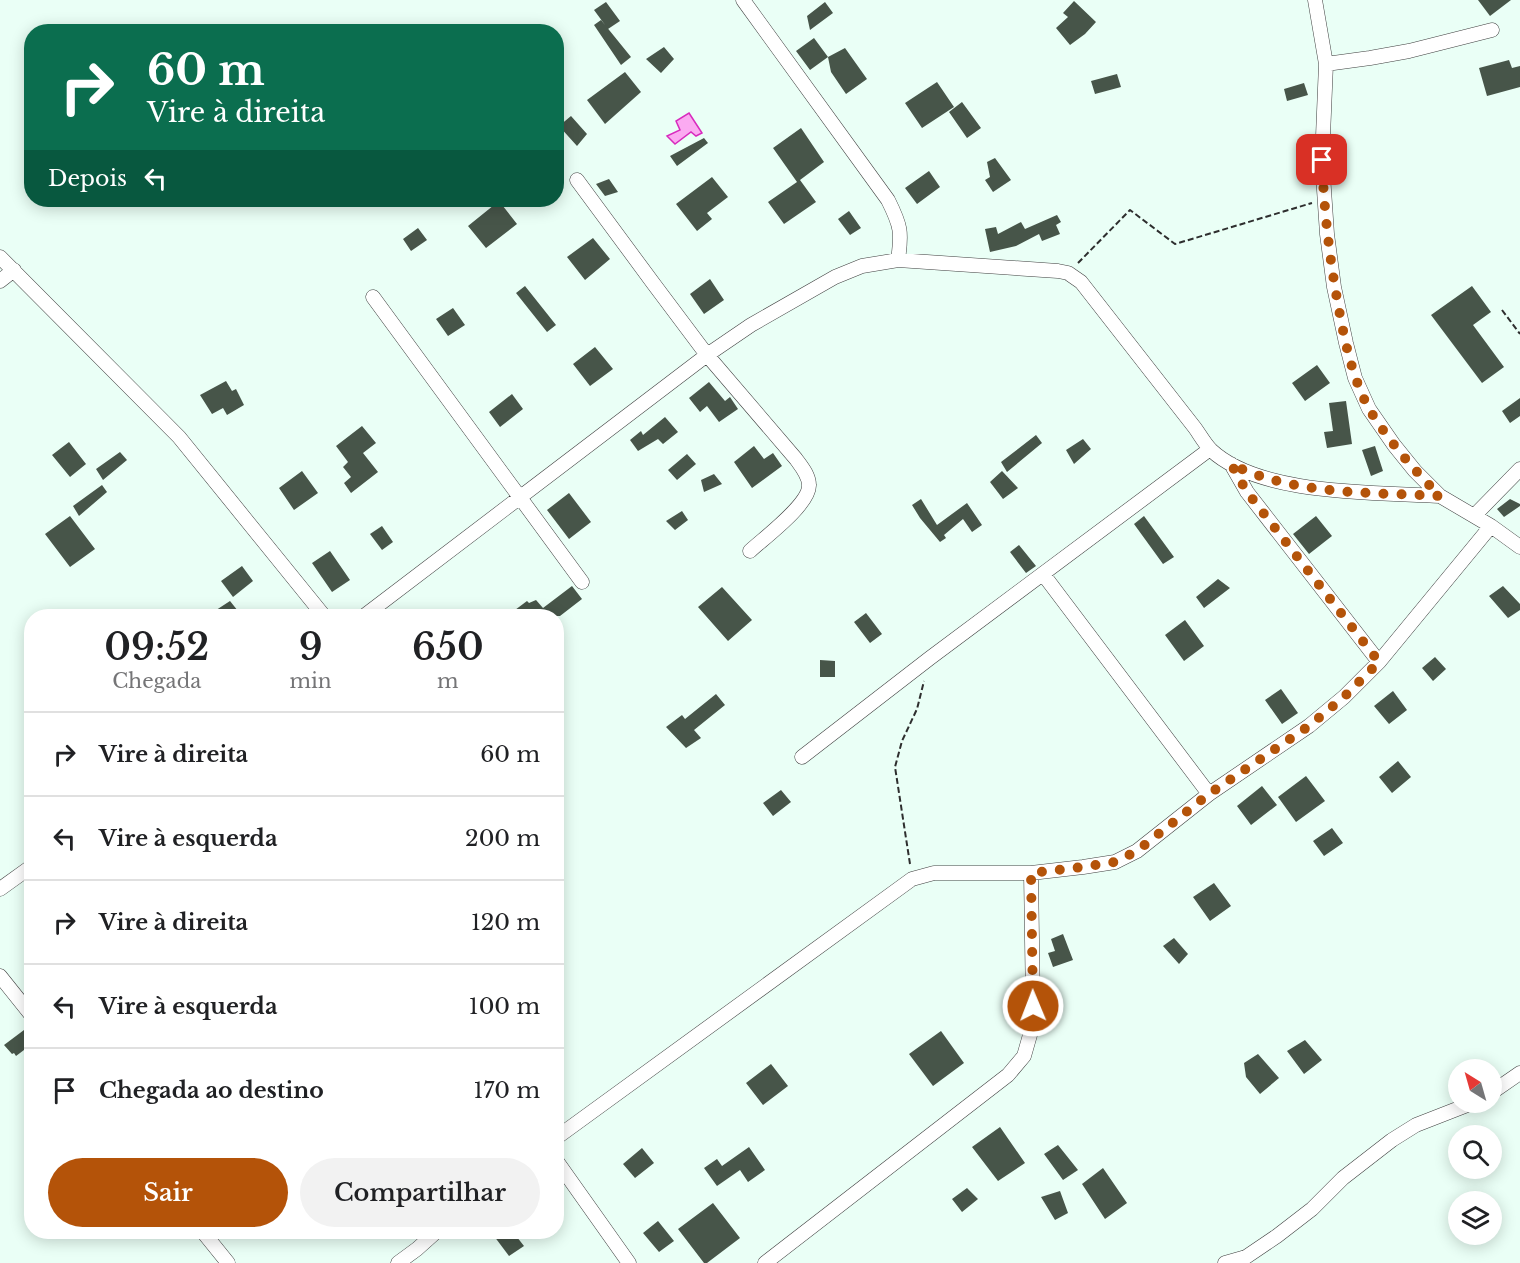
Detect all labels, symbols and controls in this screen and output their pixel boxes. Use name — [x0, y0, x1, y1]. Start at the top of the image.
text: 60 m — [147, 44, 265, 96]
icon: right — [48, 48, 126, 126]
text: Vire à direita — [147, 96, 325, 129]
pin — [1296, 134, 1347, 185]
icon: arrive — [1305, 143, 1338, 176]
icon: left — [139, 162, 172, 195]
text: Depois — [48, 165, 127, 192]
text: 09:52 — [104, 625, 209, 670]
text: 9 — [299, 625, 323, 670]
text: 650 — [412, 625, 484, 670]
text: Chegada — [112, 669, 201, 693]
text: min — [290, 669, 332, 693]
text: m — [437, 669, 459, 693]
icon: right — [48, 738, 81, 771]
text: Vire à direita — [99, 741, 248, 768]
text: 60 m — [480, 741, 540, 768]
icon: left — [48, 822, 81, 855]
text: Vire à esquerda — [99, 825, 278, 852]
text: 200 m — [465, 825, 540, 852]
icon: right — [48, 906, 81, 939]
text: Vire à direita — [99, 909, 248, 936]
text: 120 m — [471, 909, 540, 936]
position arrow — [1001, 974, 1065, 1038]
icon: left — [48, 990, 81, 1023]
text: Vire à esquerda — [99, 993, 278, 1020]
text: 100 m — [469, 993, 540, 1020]
north arrow — [1448, 1059, 1502, 1113]
map controls — [1448, 1059, 1502, 1245]
icon: arrive — [48, 1074, 81, 1107]
text: Chegada ao destino — [99, 1077, 324, 1104]
text: 170 m — [474, 1077, 540, 1104]
button: search — [1448, 1125, 1502, 1179]
button: Sair — [48, 1158, 288, 1227]
button: Compartilhar — [300, 1158, 540, 1227]
button: layers — [1448, 1191, 1502, 1245]

